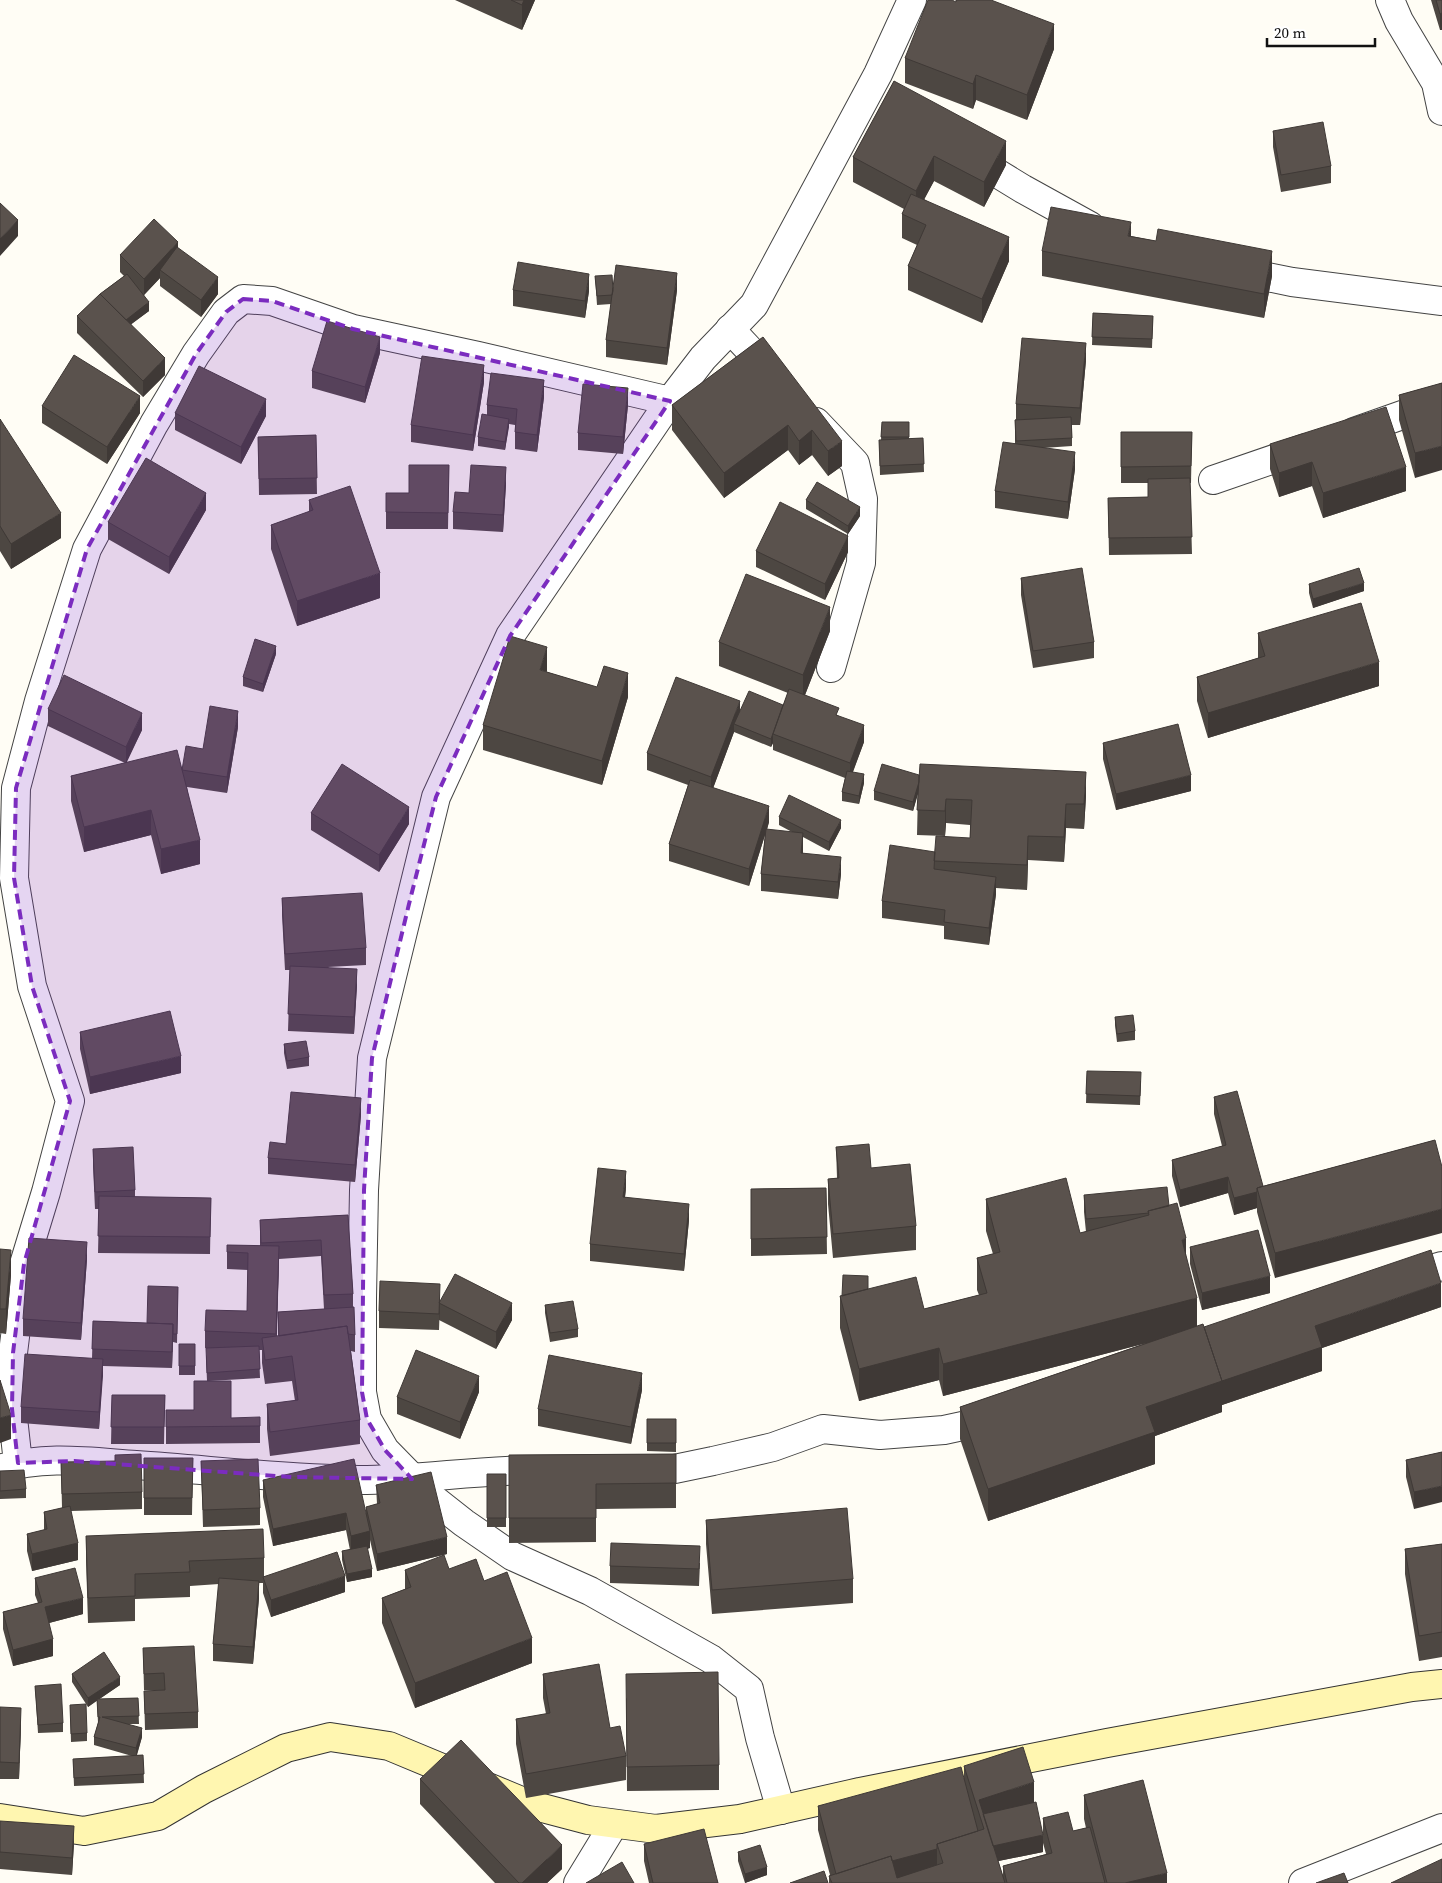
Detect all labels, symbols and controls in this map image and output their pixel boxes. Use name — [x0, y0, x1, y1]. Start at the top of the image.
scale bar — [1267, 15, 1374, 47]
text: 20 m — [1274, 22, 1306, 43]

